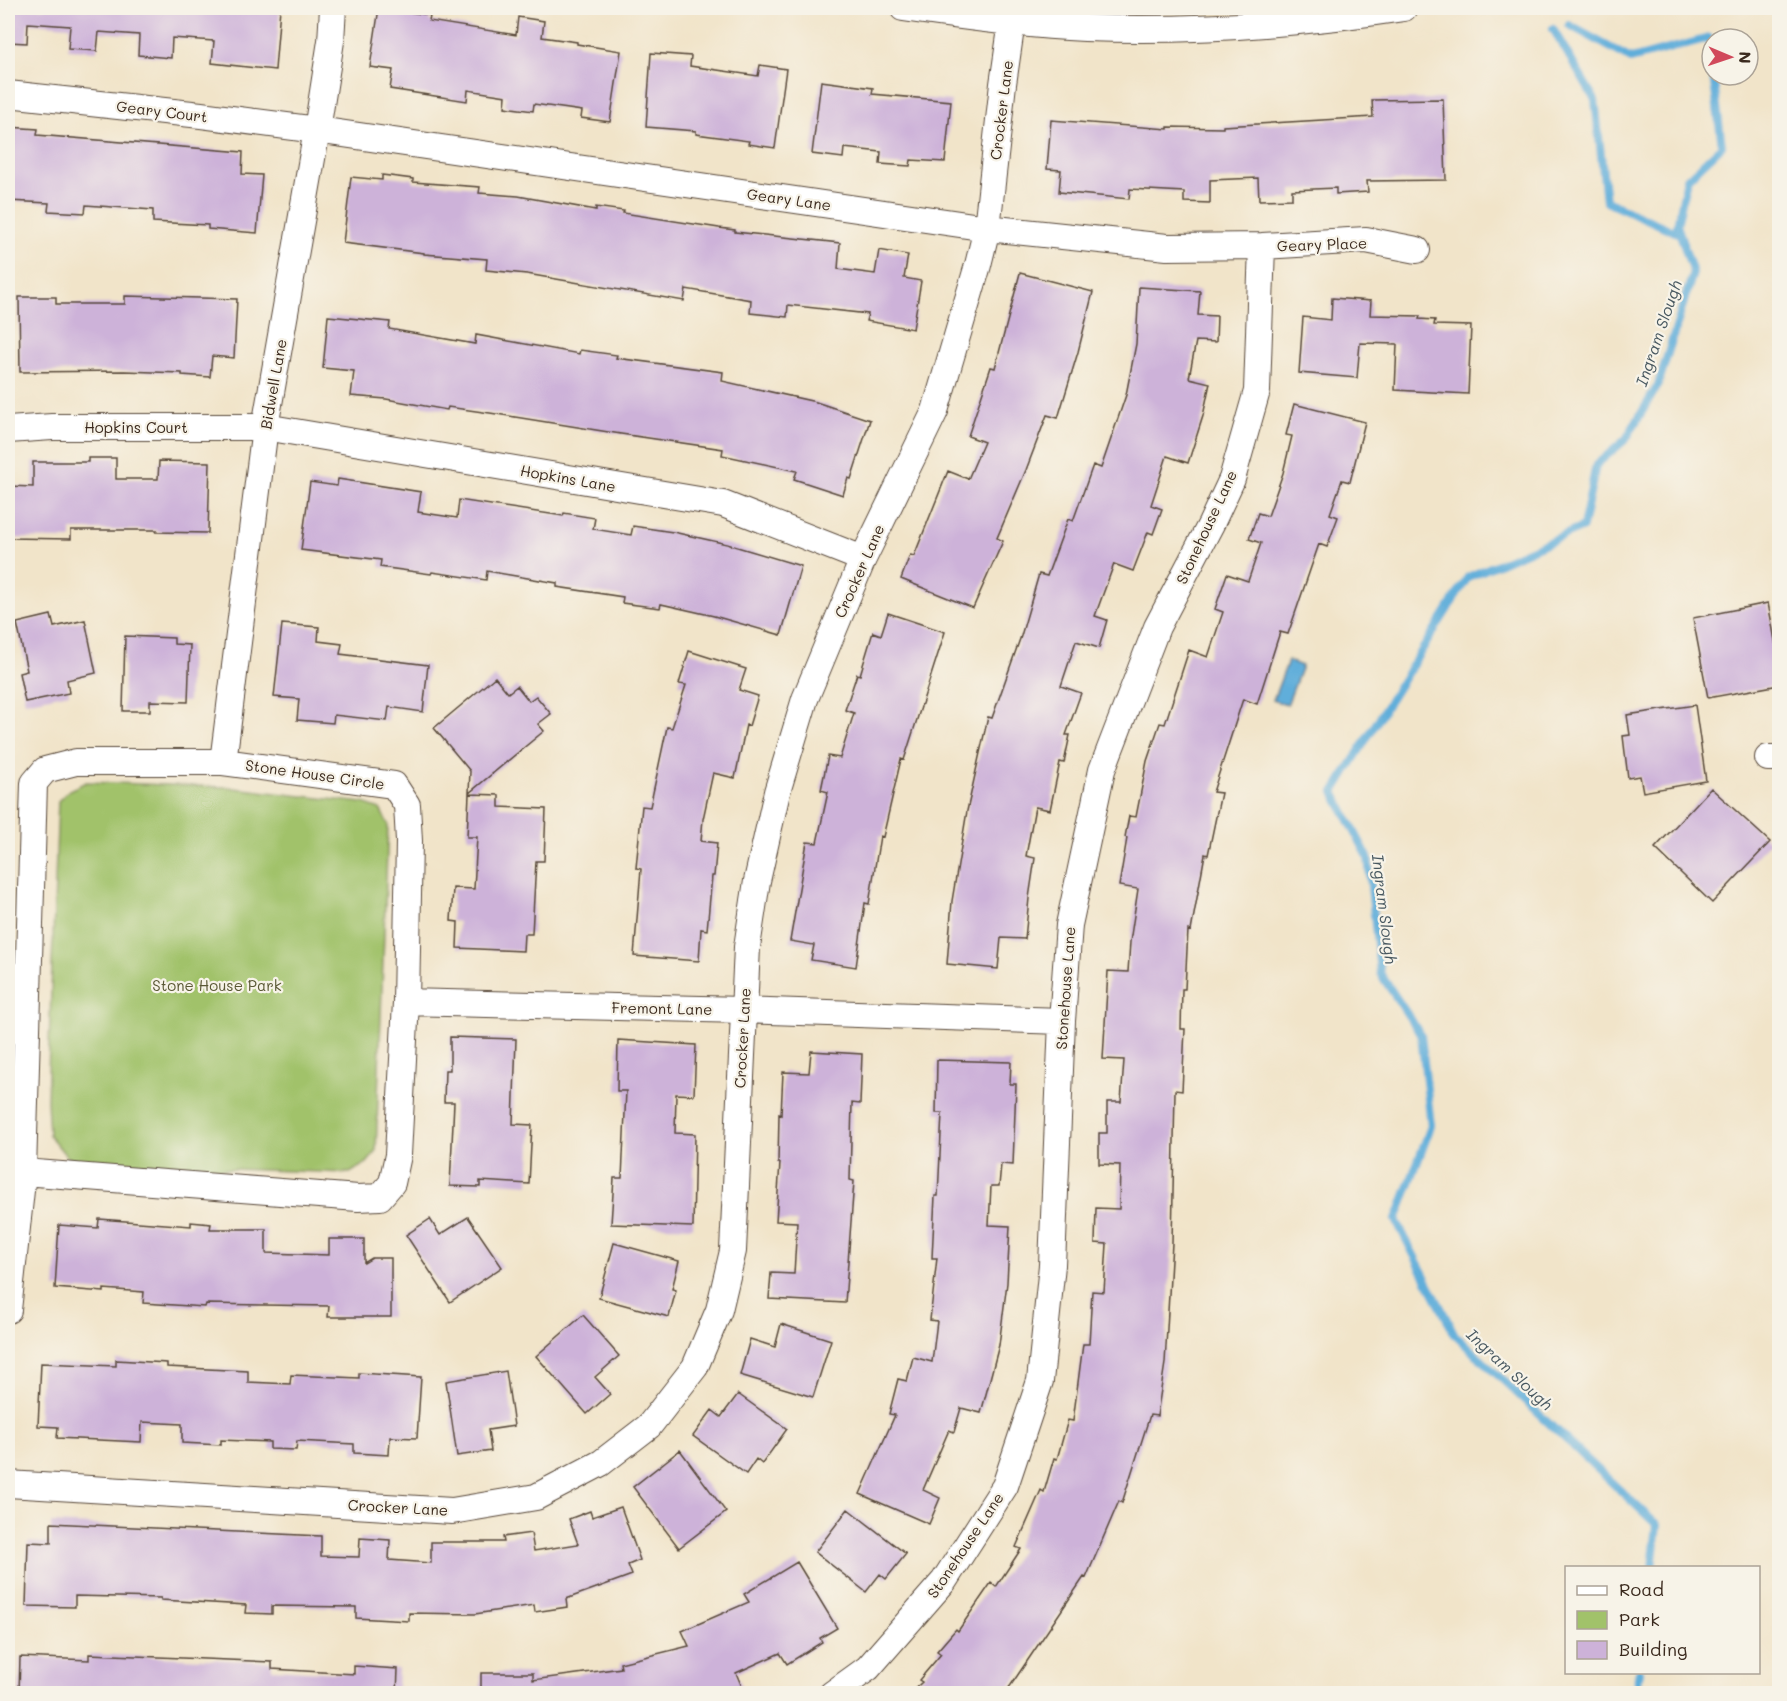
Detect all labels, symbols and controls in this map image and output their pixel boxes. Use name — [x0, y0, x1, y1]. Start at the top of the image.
north arrow — [1700, 27, 1760, 87]
text: N — [1735, 51, 1756, 64]
street label: Crocker Lane — [985, 59, 1017, 161]
street label: Geary Court — [115, 95, 209, 127]
street label: Geary Lane — [746, 183, 832, 215]
street label: Geary Place — [1277, 232, 1367, 256]
water label: Ingram Slough — [1630, 277, 1686, 389]
street label: Bidwell Lane — [255, 337, 291, 431]
street label: Hopkins Court — [84, 417, 188, 437]
street label: Hopkins Lane — [519, 460, 617, 496]
street label: Stonehouse Lane — [1171, 467, 1241, 587]
street label: Crocker Lane — [829, 521, 889, 621]
street label: Stone House Circle — [244, 754, 386, 794]
water label: Ingram Slough — [1368, 853, 1402, 965]
street label: Stonehouse Lane — [1051, 926, 1079, 1050]
park label: Stone House Park — [152, 975, 282, 995]
street label: Crocker Lane — [729, 987, 755, 1089]
street label: Fremont Lane — [612, 997, 712, 1019]
water label: Ingram Slough — [1462, 1324, 1558, 1414]
street label: Stonehouse Lane — [922, 1488, 1008, 1602]
street label: Crocker Lane — [347, 1494, 449, 1520]
legend — [1565, 1566, 1760, 1674]
text: Road — [1619, 1577, 1664, 1601]
text: Park — [1619, 1607, 1660, 1631]
text: Building — [1619, 1637, 1687, 1661]

